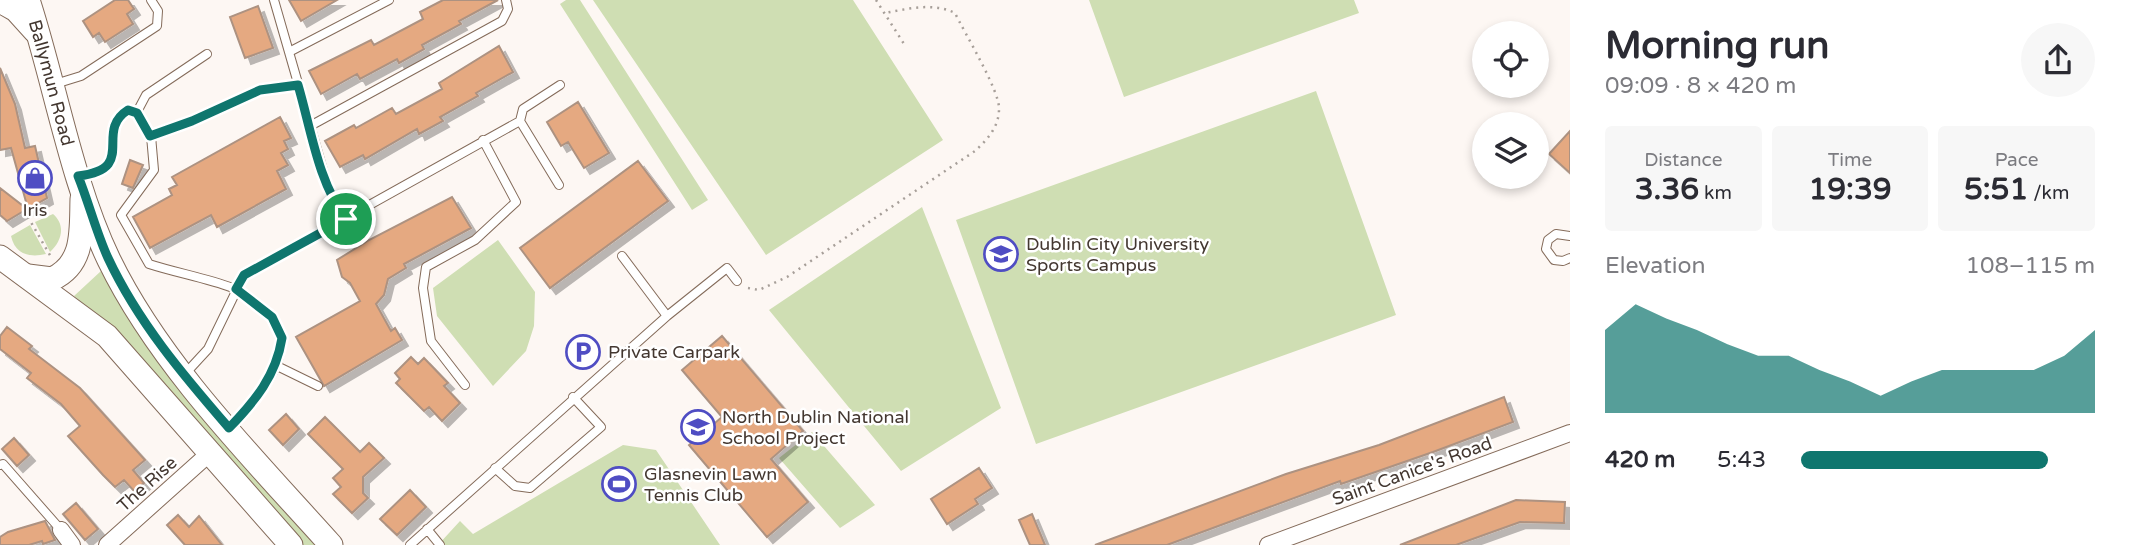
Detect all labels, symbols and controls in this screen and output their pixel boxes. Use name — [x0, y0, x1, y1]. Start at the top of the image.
street label: Ballymun Road — [24, 17, 79, 148]
map controls — [1472, 21, 1549, 189]
button: locate — [1472, 21, 1549, 98]
text: Morning run — [1605, 23, 1829, 69]
button: share — [2021, 23, 2095, 97]
text: 09:09 · 8 × 420 m — [1605, 72, 1796, 100]
button: layers — [1472, 112, 1549, 189]
text: Distance — [1644, 149, 1722, 171]
text: Time — [1828, 149, 1872, 171]
text: Pace — [1995, 149, 2039, 171]
shop icon: Iris — [16, 159, 54, 197]
text: 3.36 — [1635, 171, 1699, 208]
text: 19:39 — [1808, 171, 1892, 208]
text: 5:51 — [1964, 171, 2028, 208]
text: km — [1699, 182, 1732, 204]
text: /km — [2028, 182, 2069, 204]
pin — [316, 189, 376, 249]
place label: Iris — [23, 199, 47, 221]
icon: arrive — [327, 200, 365, 238]
place label: Dublin City University Sports Campus — [1026, 233, 1210, 276]
school or university icon: Dublin City University Sports Campus — [982, 235, 1020, 273]
text: Elevation — [1605, 252, 1706, 280]
text: 108–115 m — [1966, 252, 2095, 280]
parking icon: Private Carpark — [564, 333, 602, 371]
place label: Private Carpark — [608, 341, 740, 363]
place label: North Dublin National School Project — [722, 406, 909, 449]
school or university icon: North Dublin National School Project — [679, 408, 717, 446]
street label: Saint Canice's Road — [1329, 432, 1495, 510]
text: 420 m — [1605, 446, 1675, 474]
text: 5:43 — [1717, 446, 1766, 474]
street label: The Rise — [113, 451, 181, 517]
place label: Glasnevin Lawn Tennis Club — [644, 463, 777, 506]
sports icon: Glasnevin Lawn Tennis Club — [600, 465, 638, 503]

